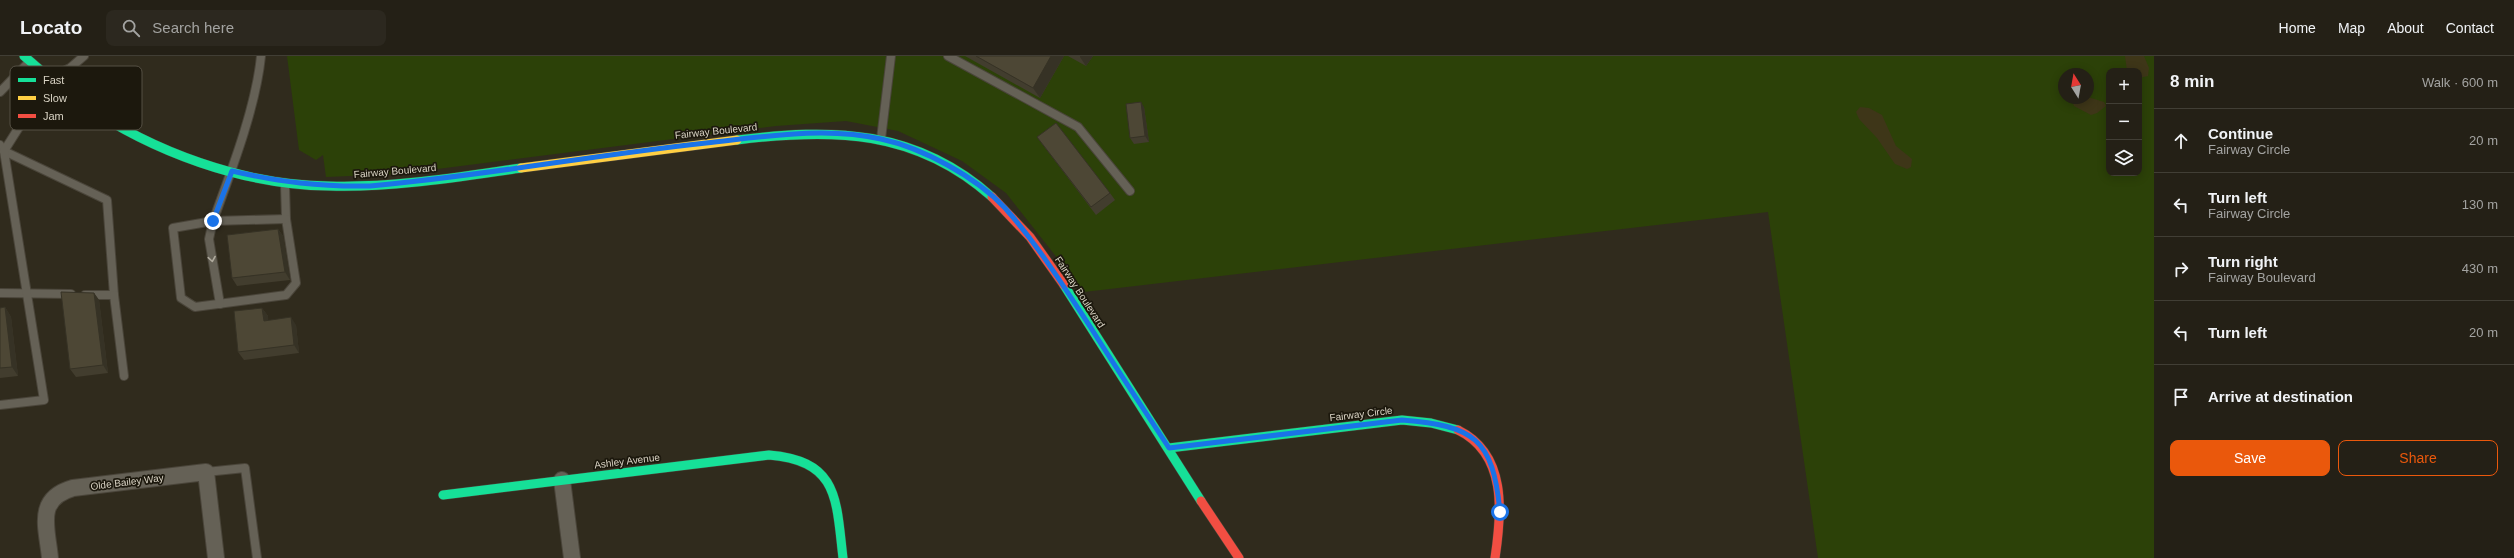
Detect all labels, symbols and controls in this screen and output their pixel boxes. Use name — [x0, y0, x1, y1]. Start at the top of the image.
search box — [106, 10, 386, 46]
text: Locato — [20, 17, 82, 38]
icon: search — [120, 17, 142, 39]
text: Search here — [152, 19, 234, 36]
text: Home — [2279, 20, 2316, 36]
text: Map — [2338, 20, 2365, 36]
text: About — [2387, 20, 2424, 36]
text: Contact — [2446, 20, 2494, 36]
legend — [10, 66, 142, 130]
north arrow — [2058, 68, 2094, 104]
map controls — [2106, 68, 2142, 176]
button: + — [2106, 68, 2142, 104]
text: 8 min — [2170, 72, 2214, 91]
text: Fast — [43, 74, 64, 86]
text: Walk · 600 m — [2422, 75, 2498, 90]
text: Slow — [43, 92, 67, 104]
button: − — [2106, 104, 2142, 140]
text: Jam — [43, 110, 64, 122]
street label: Fairway Boulevard — [674, 121, 758, 141]
text: Continue — [2208, 125, 2273, 142]
icon: ahead — [2170, 130, 2192, 152]
text: 20 m — [2469, 133, 2498, 148]
button: layers — [2106, 140, 2142, 176]
text: Fairway Circle — [2208, 142, 2290, 157]
street label: Fairway Boulevard — [353, 162, 437, 180]
text: Turn left — [2208, 189, 2267, 206]
icon: left — [2170, 194, 2192, 216]
text: 130 m — [2462, 197, 2498, 212]
text: Fairway Circle — [2208, 206, 2290, 221]
route end — [204, 212, 222, 230]
text: Turn right — [2208, 253, 2278, 270]
street label: Fairway Boulevard — [1053, 254, 1107, 330]
one-way arrow — [207, 256, 216, 262]
icon: right — [2170, 258, 2192, 280]
text: 430 m — [2462, 261, 2498, 276]
text: Fairway Boulevard — [2208, 270, 2316, 285]
icon: left — [2170, 322, 2192, 344]
text: Turn left — [2208, 324, 2267, 341]
text: 20 m — [2469, 325, 2498, 340]
icon: arrive — [2170, 386, 2192, 408]
text: Arrive at destination — [2208, 388, 2353, 405]
street label: Fairway Circle — [1329, 405, 1394, 423]
button: Save — [2170, 440, 2330, 476]
button: Share — [2338, 440, 2498, 476]
street label: Ashley Avenue — [594, 451, 661, 470]
street label: Olde Bailey Way — [90, 472, 164, 492]
route start — [1491, 503, 1509, 521]

